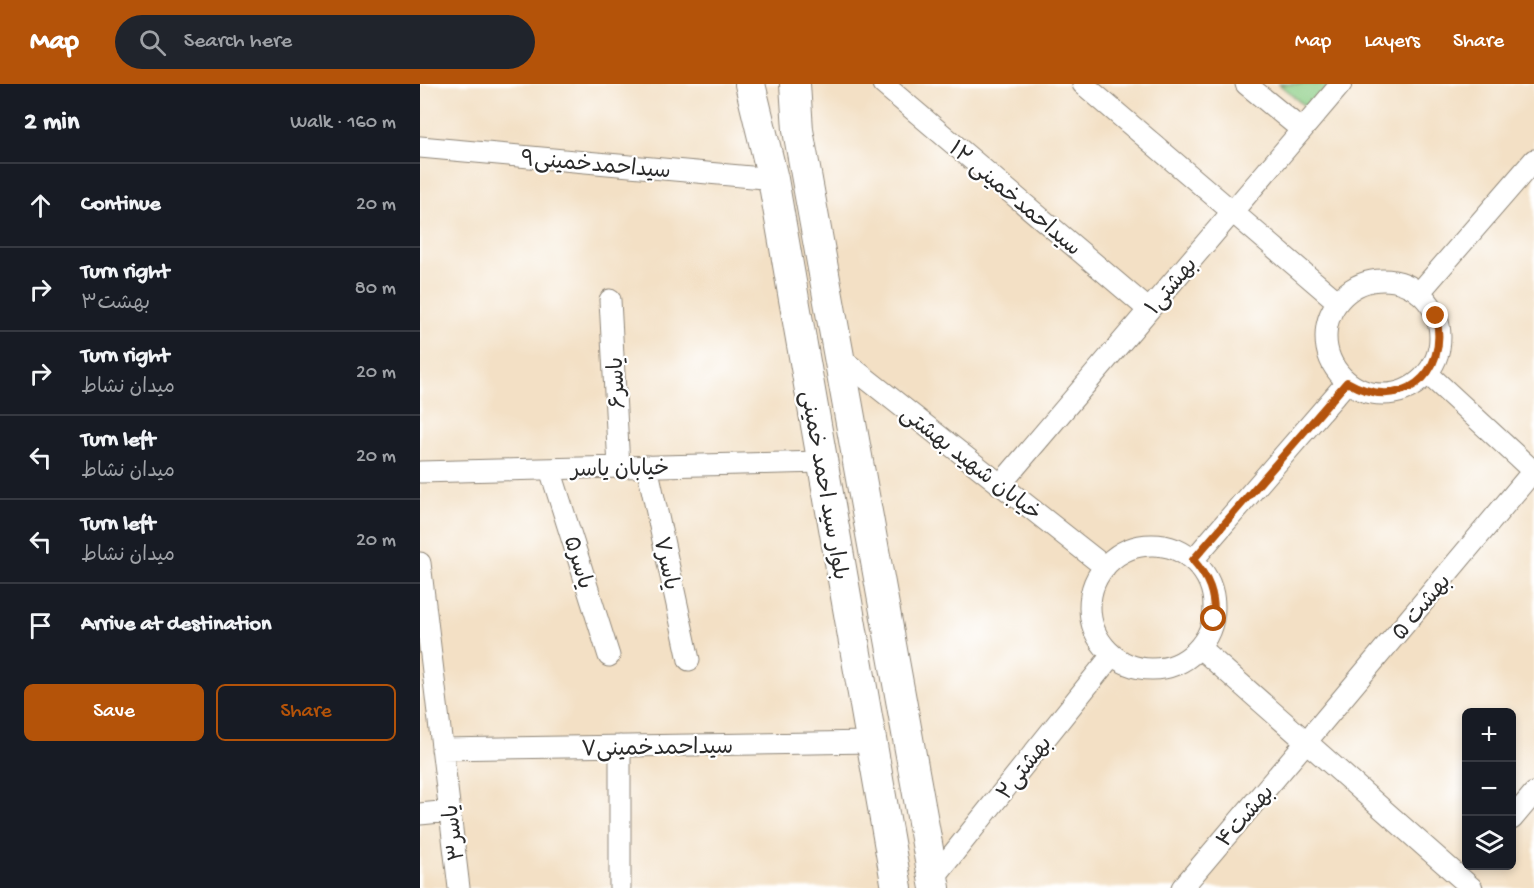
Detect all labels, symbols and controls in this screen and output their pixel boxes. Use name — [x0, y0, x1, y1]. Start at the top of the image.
search box — [115, 15, 535, 69]
text: Map — [30, 26, 79, 59]
icon: search — [136, 26, 169, 59]
text: Search here — [184, 29, 292, 55]
text: Map — [1295, 30, 1331, 55]
text: Layers — [1364, 30, 1420, 55]
text: Share — [1453, 30, 1504, 55]
text: 2 min — [24, 108, 79, 139]
text: Walk · 160 m — [290, 112, 396, 135]
street label: سیداحمدخمینی ۱۲ — [942, 137, 1085, 263]
street label: سیداحمدخمینی۹ — [520, 147, 672, 186]
icon: ahead — [24, 189, 57, 222]
text: Continue — [81, 192, 161, 218]
text: 20 m — [356, 194, 396, 217]
street label: بهشتی۱ — [1142, 254, 1205, 322]
text: Turn right — [81, 260, 169, 286]
icon: right — [24, 273, 57, 306]
text: 80 m — [355, 278, 396, 301]
text: بهشت۳ — [81, 293, 150, 316]
route end — [1422, 302, 1448, 328]
text: Turn right — [81, 344, 169, 370]
street label: یاسر۶ — [605, 356, 633, 409]
icon: right — [24, 357, 57, 390]
text: 20 m — [356, 362, 396, 385]
text: میدان نشاط — [81, 377, 175, 400]
street label: بلوار سید احمد خمینی — [793, 389, 852, 582]
street label: خیابان شهید بهشتی — [894, 402, 1045, 528]
text: Turn left — [81, 428, 155, 454]
icon: left — [24, 441, 57, 474]
text: 20 m — [356, 446, 396, 469]
street label: خیابان یاسر — [569, 457, 669, 485]
text: میدان نشاط — [81, 461, 175, 484]
text: Turn left — [81, 512, 155, 538]
icon: left — [24, 525, 57, 558]
text: 20 m — [356, 530, 396, 553]
street label: یاسر۵ — [556, 534, 596, 593]
street label: یاسر۷ — [646, 535, 682, 593]
text: میدان نشاط — [81, 545, 175, 568]
street label: بهشت ۵ — [1388, 570, 1458, 647]
route start — [1200, 605, 1226, 631]
icon: arrive — [24, 609, 57, 642]
text: Arrive at destination — [81, 612, 271, 638]
button: Save — [24, 684, 204, 741]
button: Share — [216, 684, 396, 741]
map controls — [1462, 708, 1516, 870]
button: + — [1462, 708, 1516, 762]
street label: بهشتی۲ — [993, 732, 1059, 807]
street label: سیداحمدخمینی۷ — [581, 736, 733, 764]
button: − — [1462, 762, 1516, 816]
street label: بهشت۴ — [1213, 781, 1281, 854]
street label: یاسر۳ — [440, 803, 472, 862]
button: layers — [1462, 816, 1516, 870]

